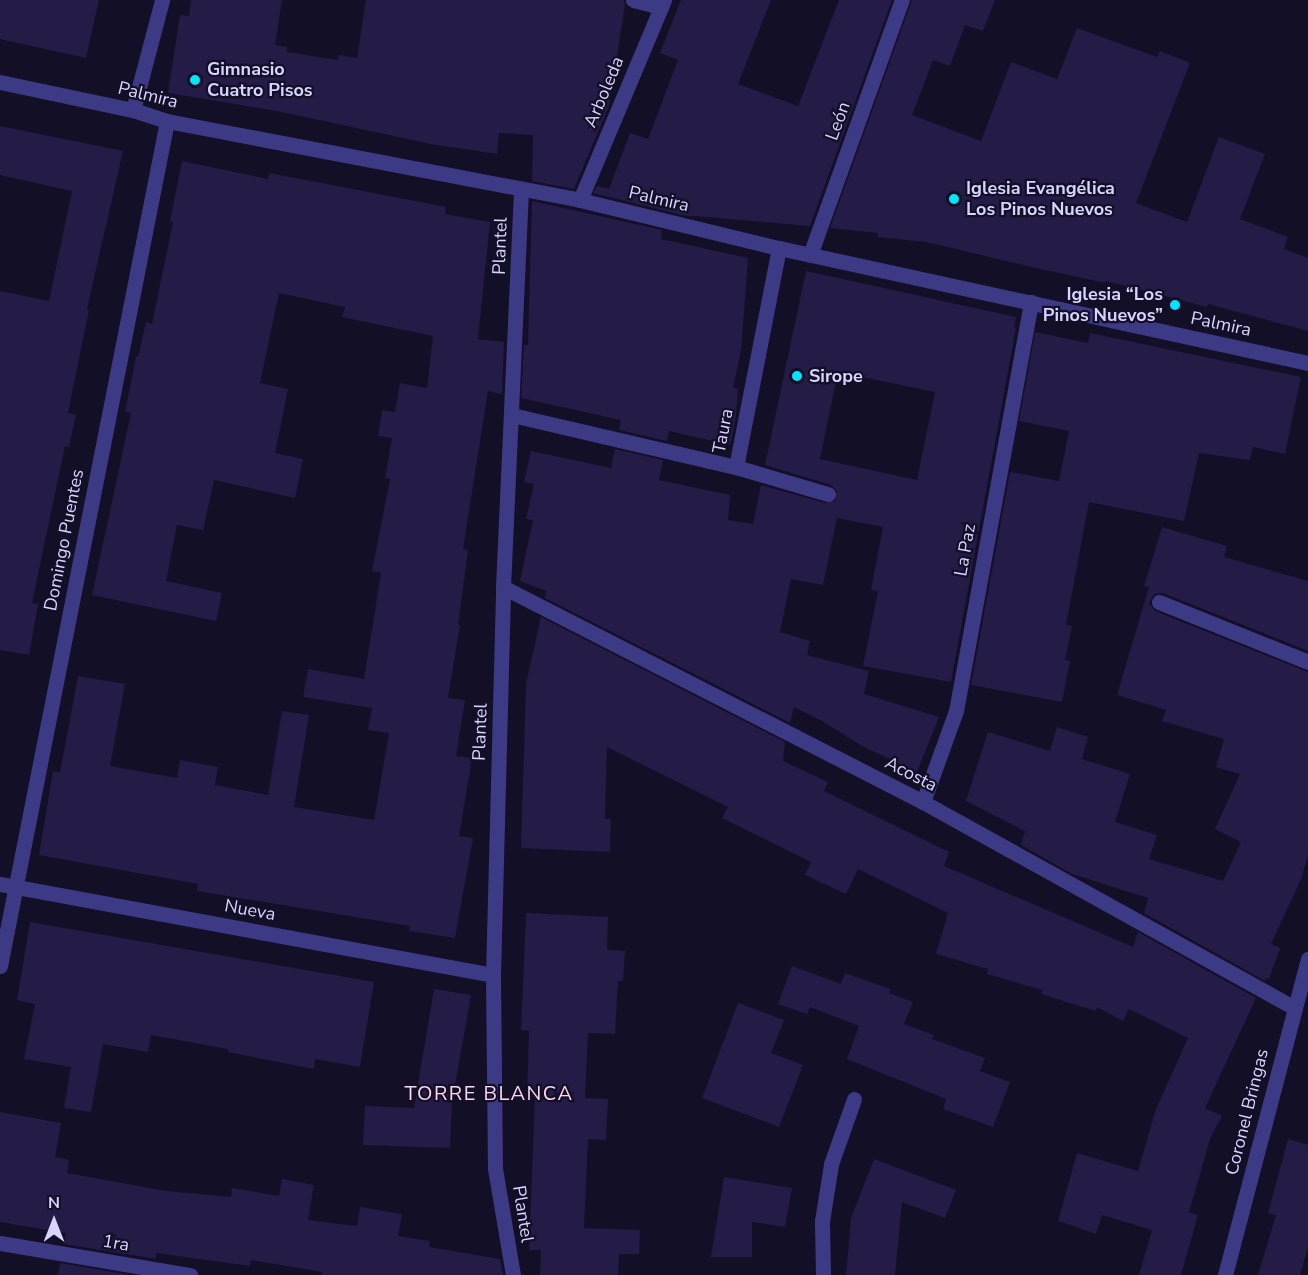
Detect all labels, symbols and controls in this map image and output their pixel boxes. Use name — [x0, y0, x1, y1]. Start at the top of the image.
street label: Arboleda — [579, 53, 629, 131]
place label: Gimnasio Cuatro Pisos — [207, 59, 313, 101]
marker: Gimnasio Cuatro Pisos — [188, 73, 202, 87]
street label: Palmira — [116, 77, 180, 113]
street label: León — [821, 99, 855, 143]
place label: Iglesia Evangélica Los Pinos Nuevos — [966, 178, 1115, 220]
street label: Palmira — [627, 182, 691, 216]
marker: Iglesia Evangélica Los Pinos Nuevos — [947, 192, 961, 206]
street label: Plantel — [488, 217, 512, 275]
place label: Iglesia “Los Pinos Nuevos” — [1043, 284, 1163, 326]
marker: Iglesia “Los Pinos Nuevos” — [1168, 298, 1182, 312]
street label: Palmira — [1189, 307, 1253, 341]
place label: Sirope — [809, 365, 863, 387]
marker: Sirope — [790, 369, 804, 383]
street label: Taura — [708, 407, 738, 455]
street label: Domingo Puentes — [40, 467, 88, 613]
street label: La Paz — [950, 522, 980, 578]
street label: Plantel — [468, 703, 492, 761]
street label: Acosta — [881, 752, 941, 796]
street label: Nueva — [223, 895, 277, 925]
street label: Coronel Bringas — [1221, 1047, 1273, 1177]
district label: TORRE BLANCA — [404, 1081, 574, 1105]
street label: Plantel — [508, 1184, 538, 1244]
north arrow — [24, 1191, 84, 1251]
text: N — [48, 1192, 60, 1214]
street label: 1ra — [101, 1230, 131, 1256]

